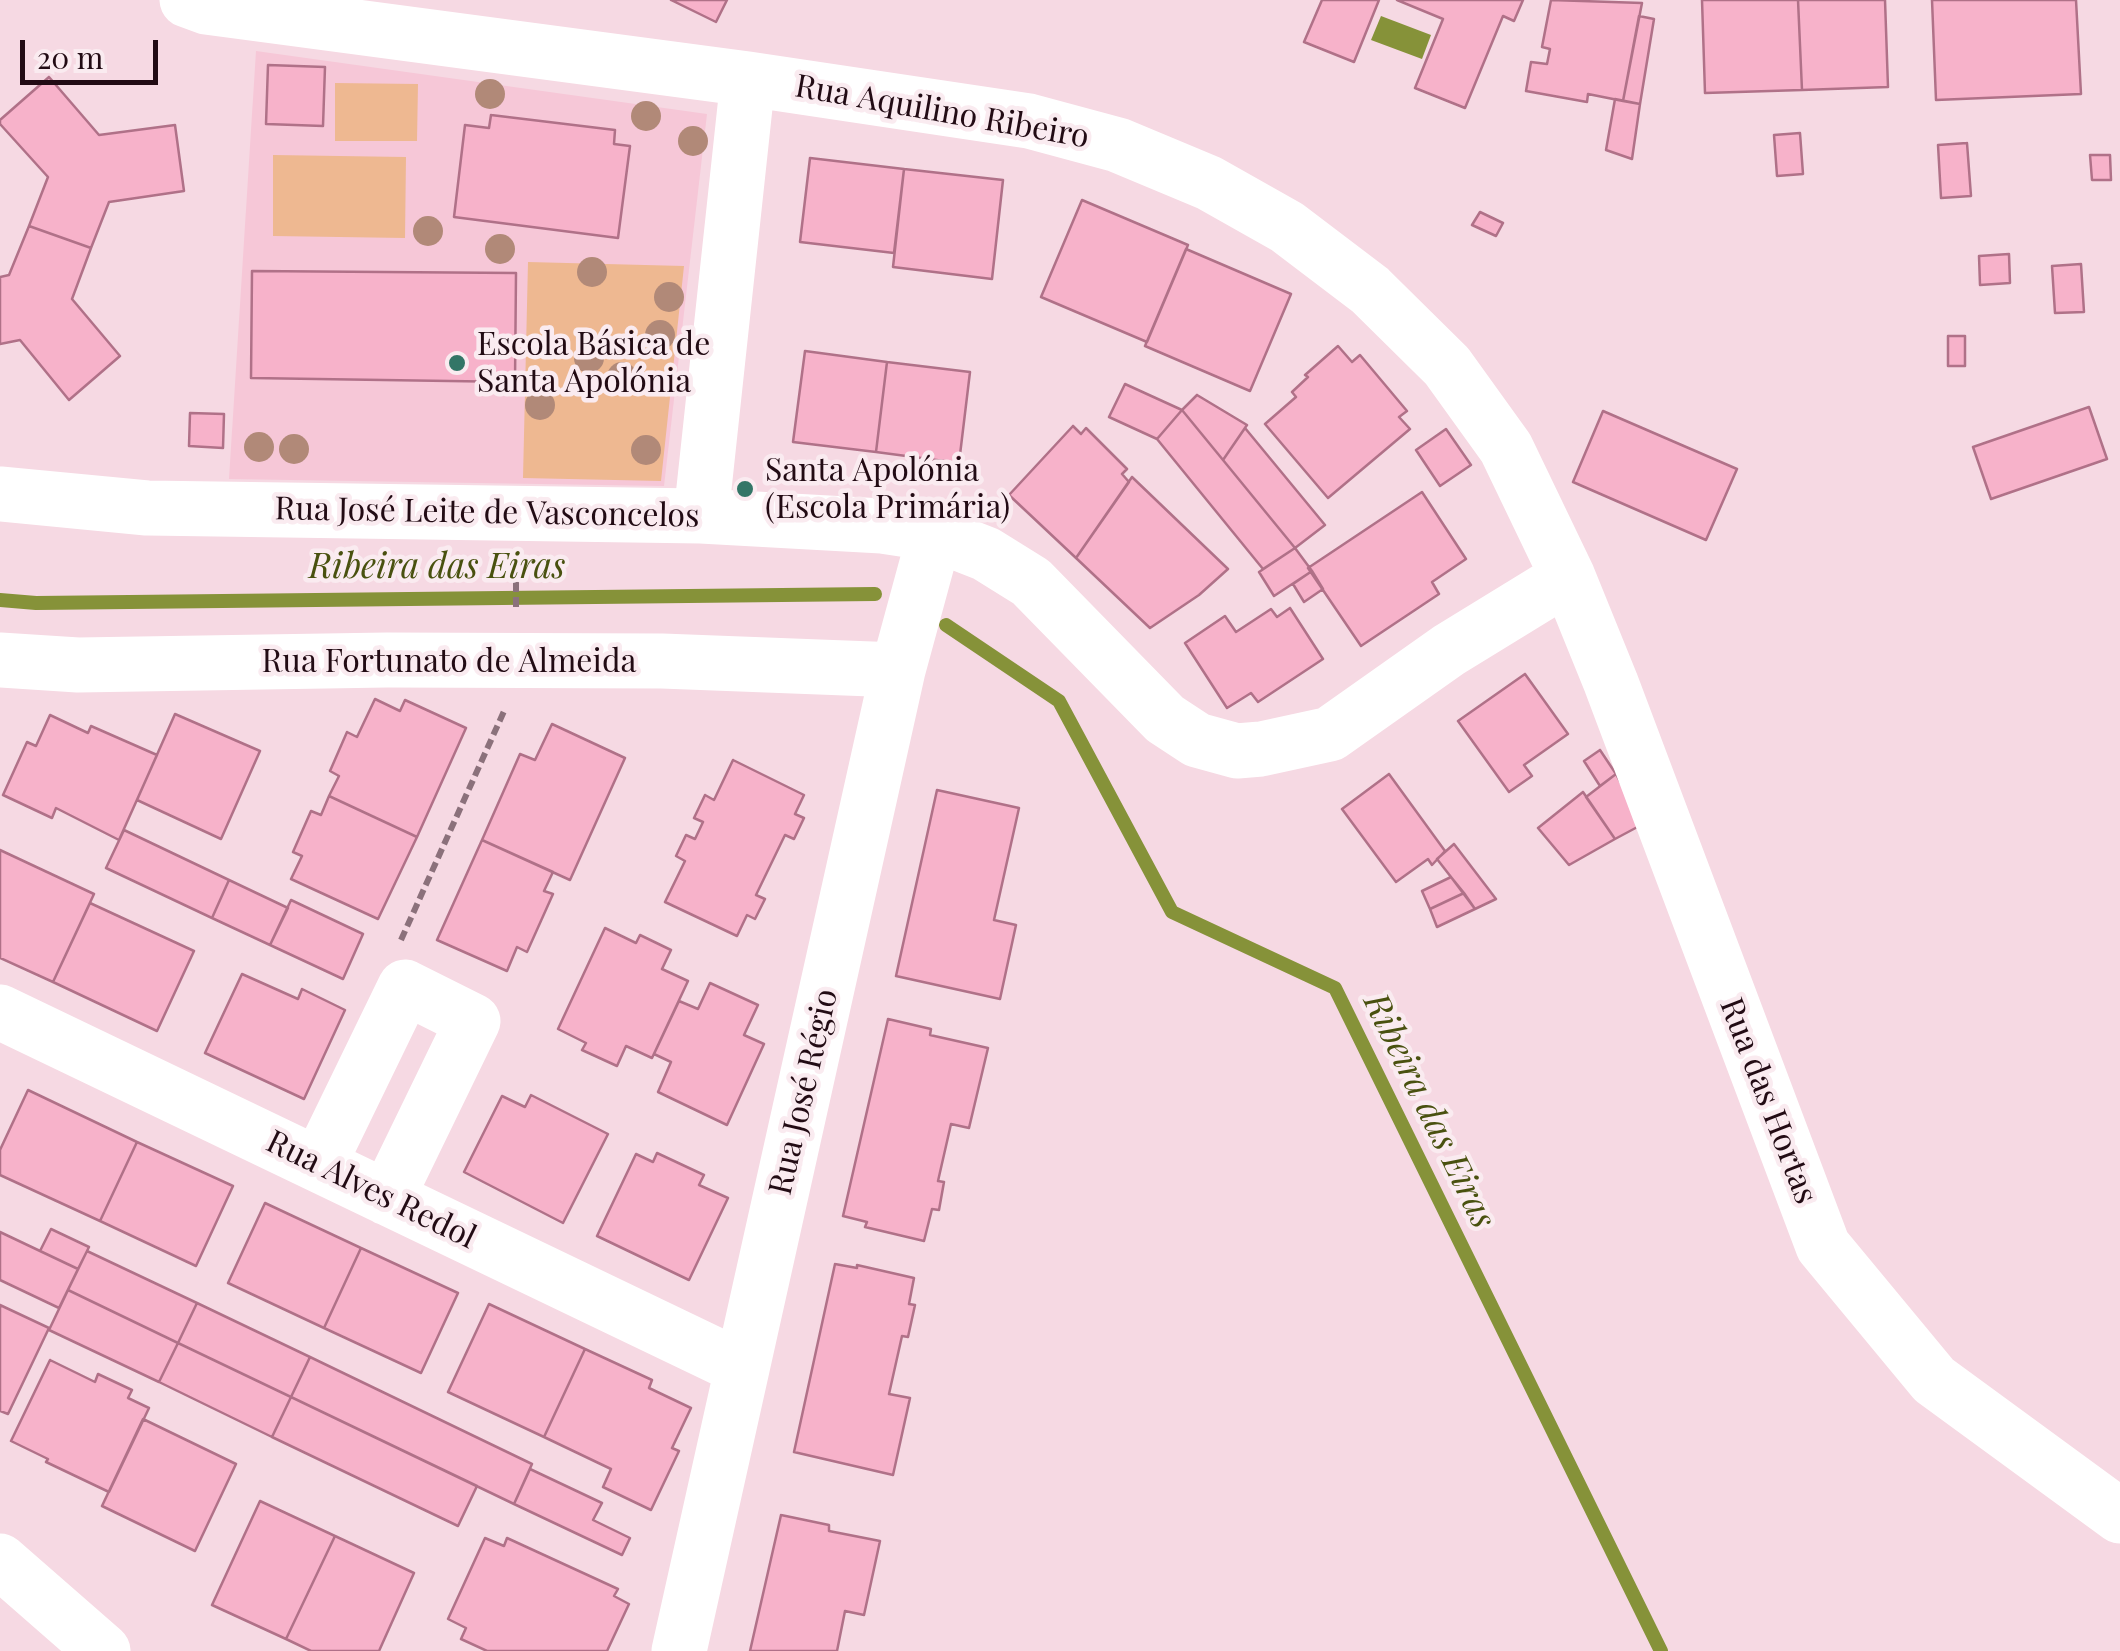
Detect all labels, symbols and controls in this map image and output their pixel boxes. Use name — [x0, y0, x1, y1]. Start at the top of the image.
scale bar — [25, 20, 162, 82]
text: 20 m — [37, 37, 103, 77]
street label: Rua Aquilino Ribeiro — [792, 67, 1092, 157]
place label: Escola Básica de Santa Apolónia — [477, 326, 710, 401]
marker: Escola Básica de Santa Apolónia — [446, 352, 468, 374]
place label: Santa Apolónia (Escola Primária) — [765, 452, 1010, 527]
marker: Santa Apolónia (Escola Primária) — [734, 478, 756, 500]
street label: Rua José Leite de Vasconcelos — [274, 490, 700, 536]
water label: Ribeira das Eiras — [309, 546, 565, 588]
street label: Rua Fortunato de Almeida — [262, 643, 636, 681]
street label: Rua José Régio — [762, 985, 846, 1199]
water label: Ribeira das Eiras — [1354, 987, 1504, 1235]
street label: Rua das Hortas — [1711, 993, 1825, 1209]
street label: Rua Alves Redol — [260, 1123, 482, 1257]

